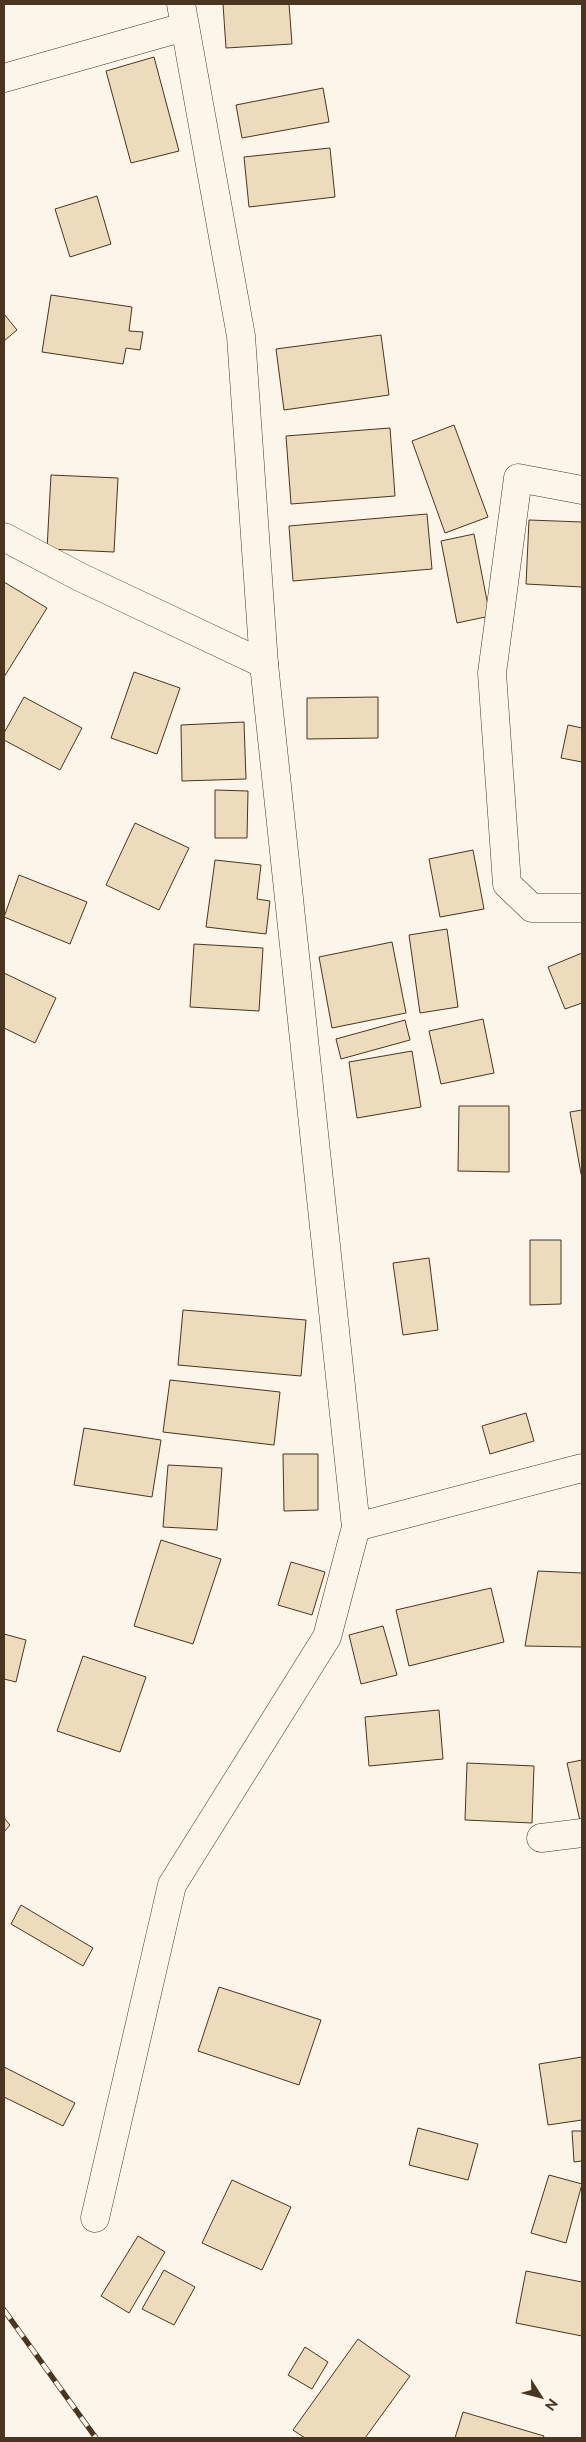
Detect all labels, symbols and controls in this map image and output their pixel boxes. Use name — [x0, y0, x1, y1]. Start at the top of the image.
north arrow — [516, 2372, 566, 2422]
text: N — [542, 2396, 561, 2414]

